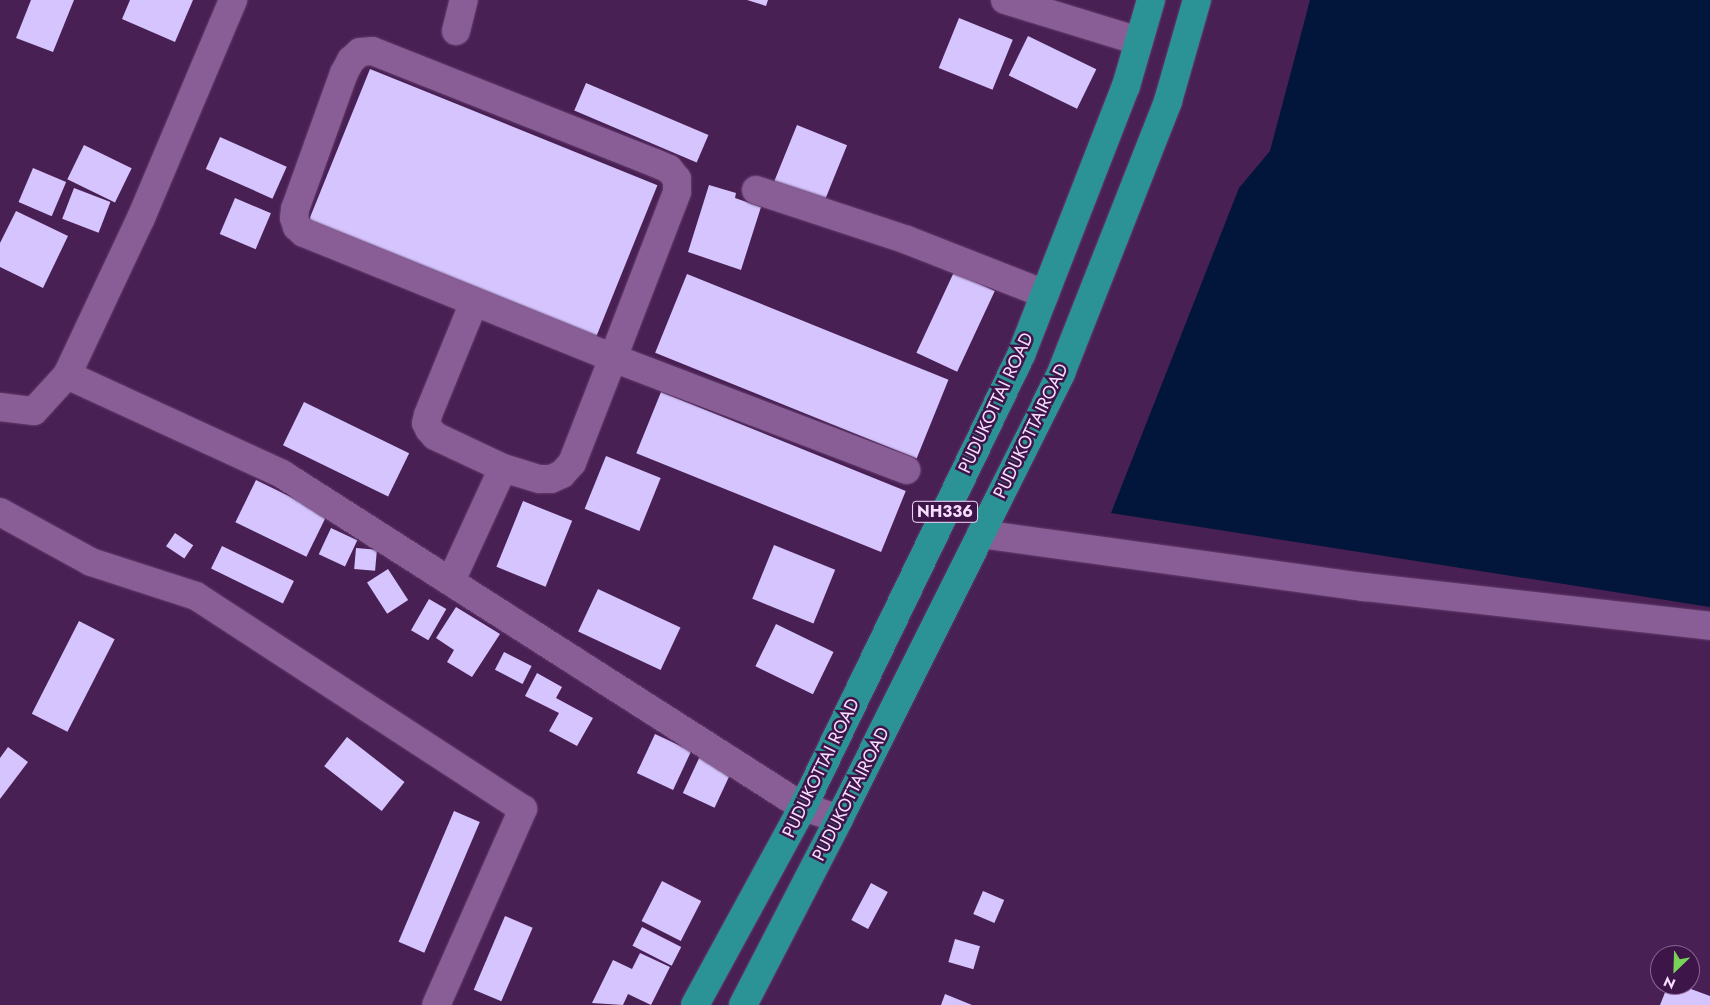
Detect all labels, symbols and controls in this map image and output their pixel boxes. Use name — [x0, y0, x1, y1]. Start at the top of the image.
street label: PUDUKOTTAI ROAD — [954, 329, 1038, 477]
street label: PUDUKOTTAIROAD — [989, 360, 1073, 502]
road number: NH336 — [911, 498, 979, 526]
street label: PUDUKOTTAI ROAD — [778, 695, 864, 841]
street label: PUDUKOTTAIROAD — [808, 724, 894, 864]
north arrow — [1650, 945, 1700, 995]
text: N — [1660, 971, 1678, 994]

